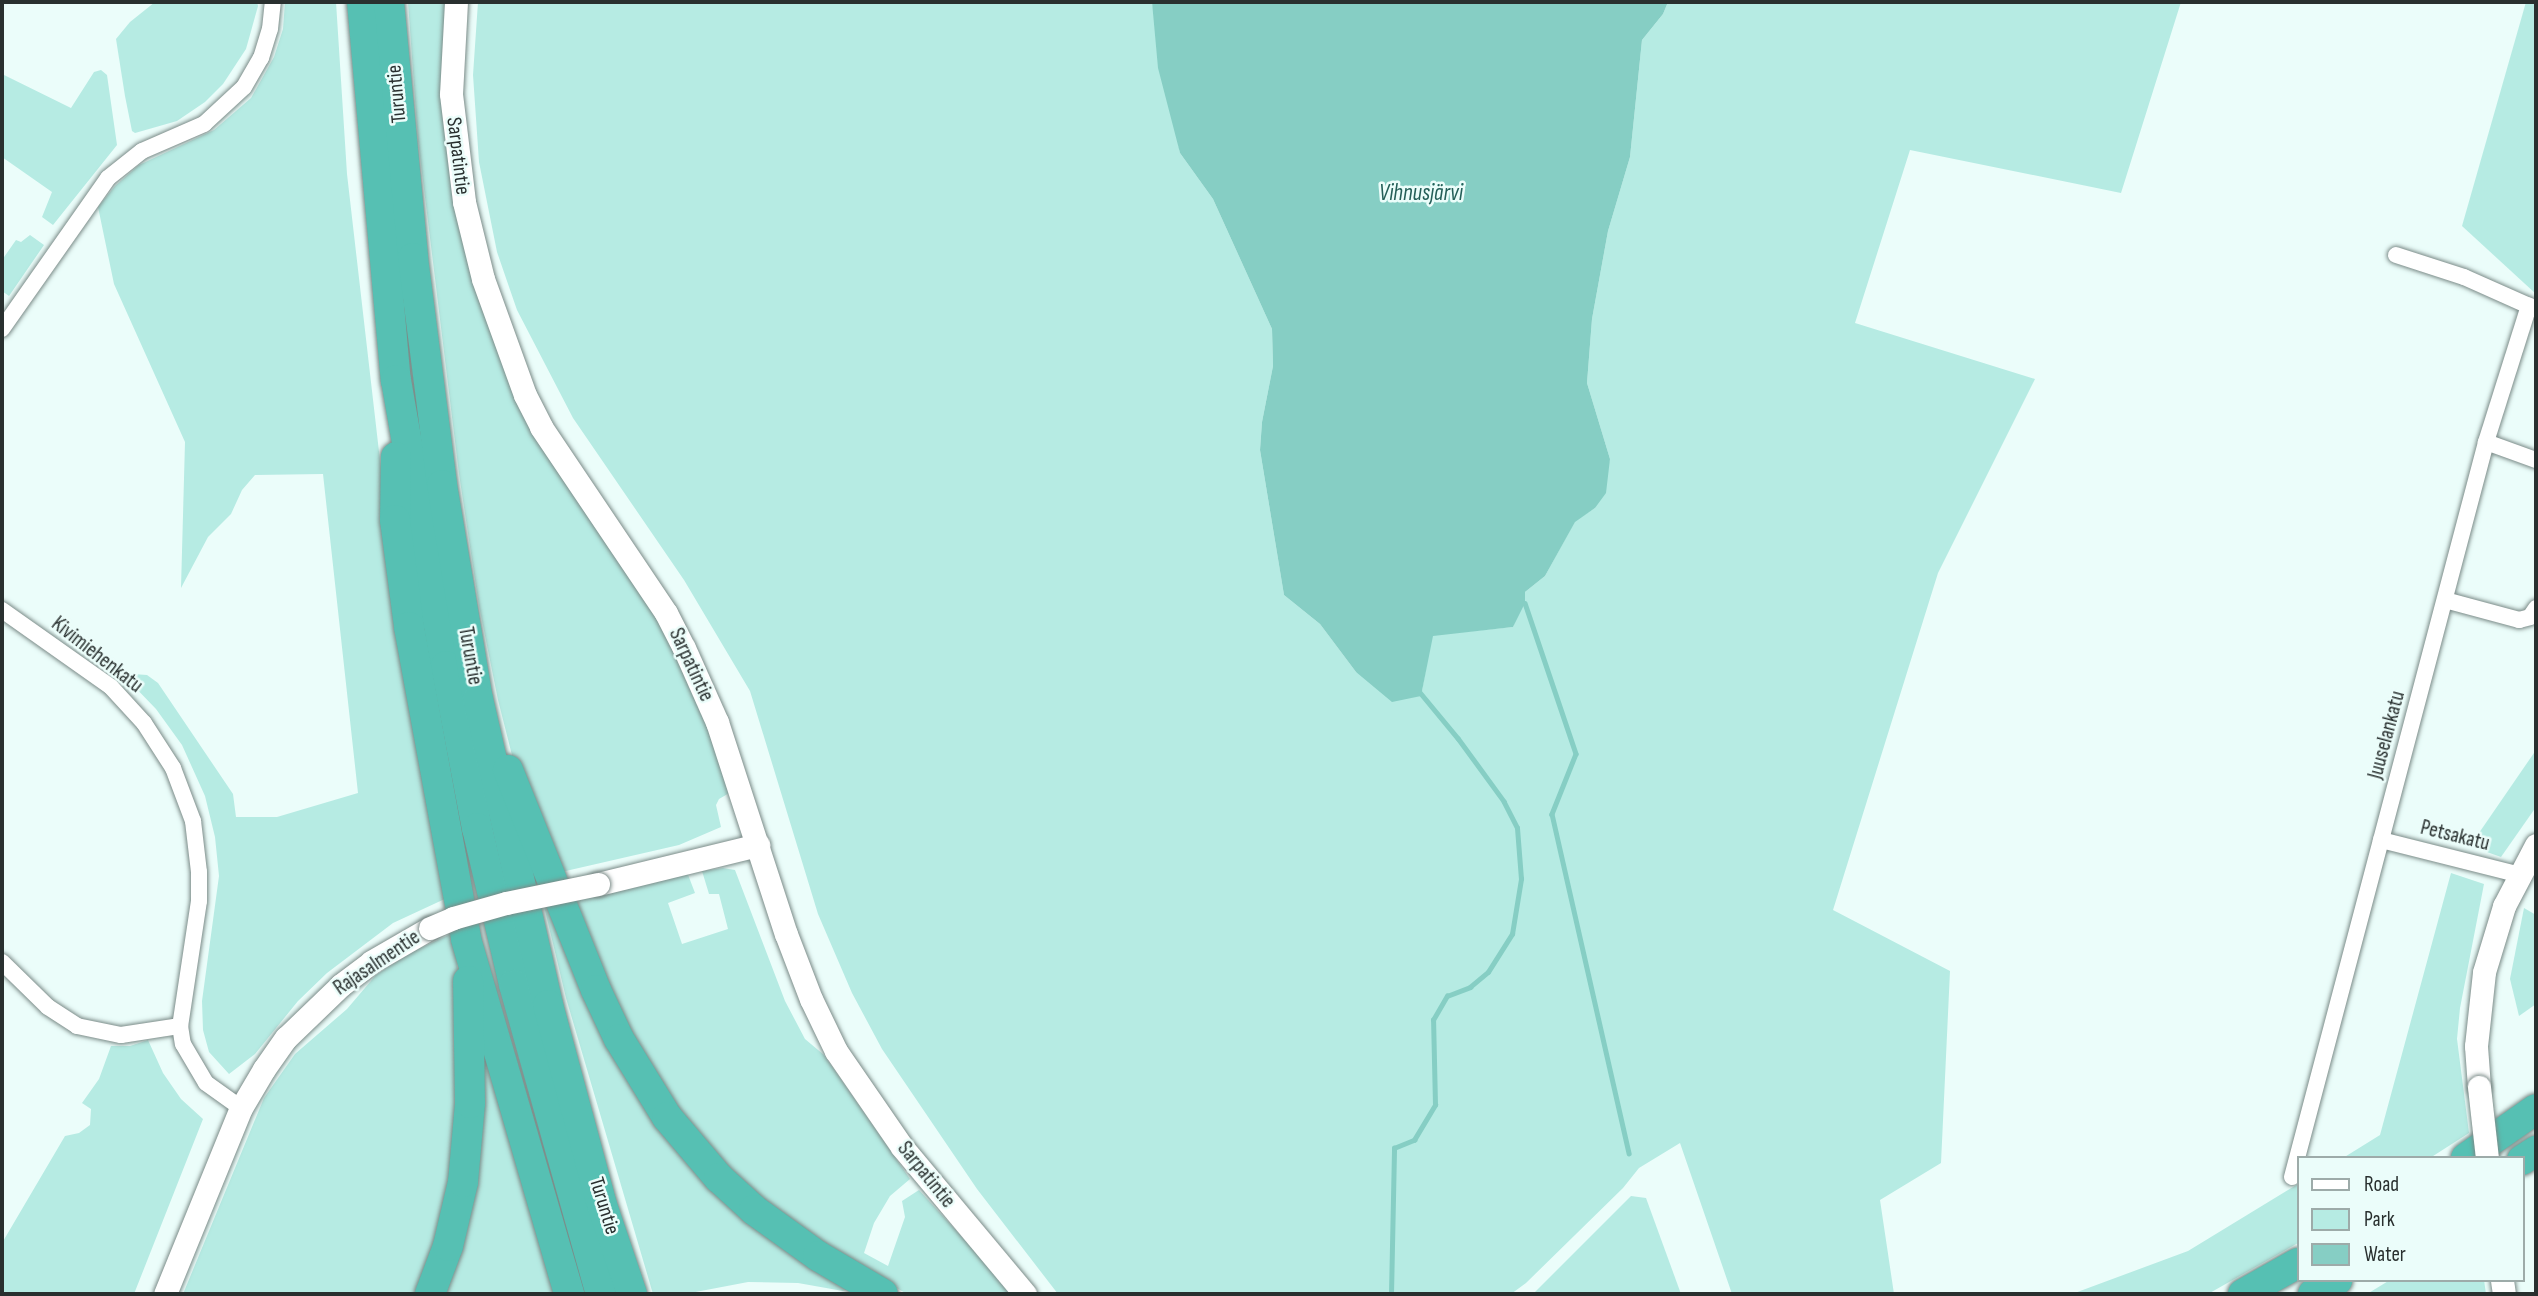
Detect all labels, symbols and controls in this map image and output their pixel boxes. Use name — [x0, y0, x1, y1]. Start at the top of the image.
street label: Turuntie — [382, 64, 412, 124]
street label: Sarpatintie — [441, 116, 475, 196]
water label: Vihnusjärvi — [1379, 179, 1463, 207]
street label: Kivimiehenkatu — [46, 612, 148, 698]
street label: Sarpatintie — [663, 624, 719, 706]
street label: Turuntie — [453, 625, 487, 687]
street label: Juuselankatu — [2363, 688, 2411, 782]
street label: Petsakatu — [2418, 815, 2492, 857]
street label: Rajasalmentie — [329, 925, 425, 1001]
street label: Sarpatintie — [892, 1137, 960, 1213]
legend — [2296, 1156, 2524, 1282]
text: Road — [2364, 1172, 2399, 1197]
street label: Turuntie — [583, 1174, 625, 1238]
text: Park — [2364, 1207, 2395, 1232]
text: Water — [2364, 1242, 2406, 1267]

